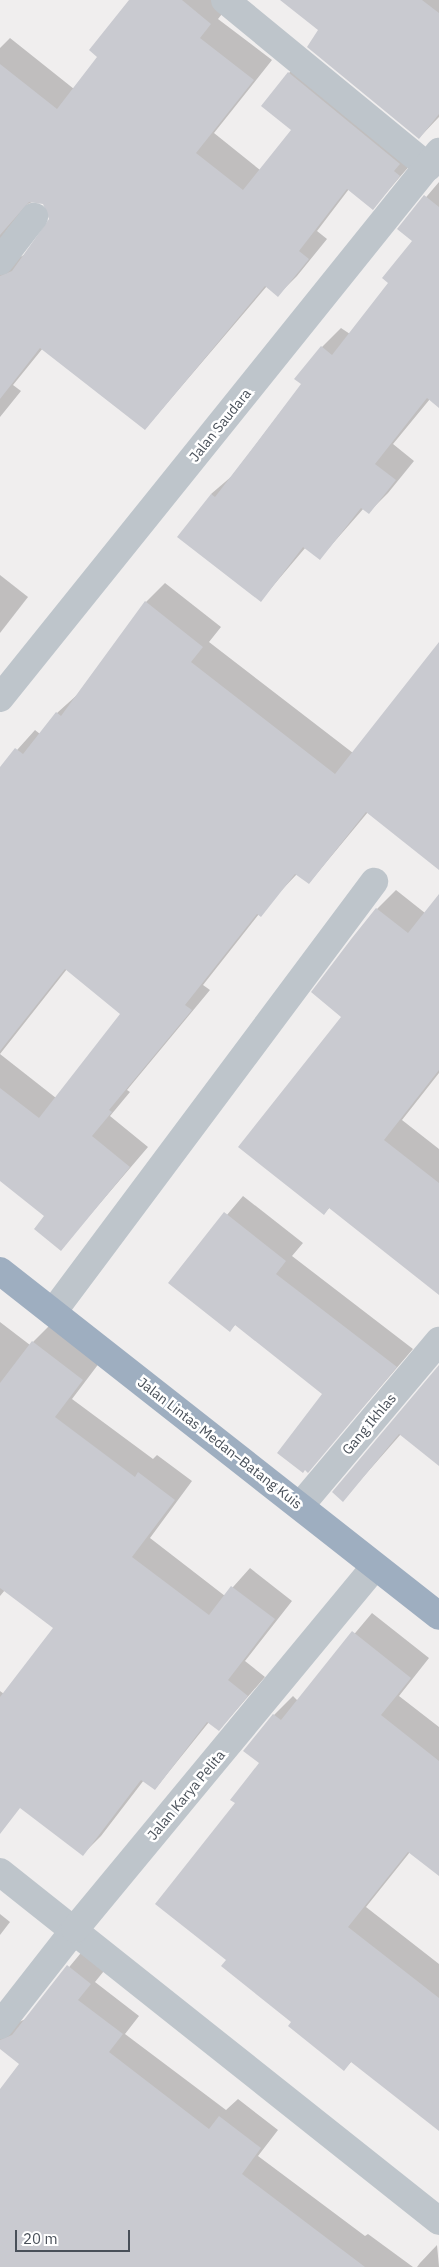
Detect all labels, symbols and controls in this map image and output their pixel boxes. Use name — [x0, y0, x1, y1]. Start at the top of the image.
street label: Jalan Saudara — [186, 385, 254, 465]
street label: Jalan Lintas Medan–Batang Kuis — [135, 1374, 305, 1512]
street label: Gang Ikhlas — [338, 1390, 400, 1458]
street label: Jalan Karya Pelita — [144, 1747, 228, 1843]
scale bar — [18, 2220, 132, 2252]
text: 20 m — [23, 2229, 58, 2248]

